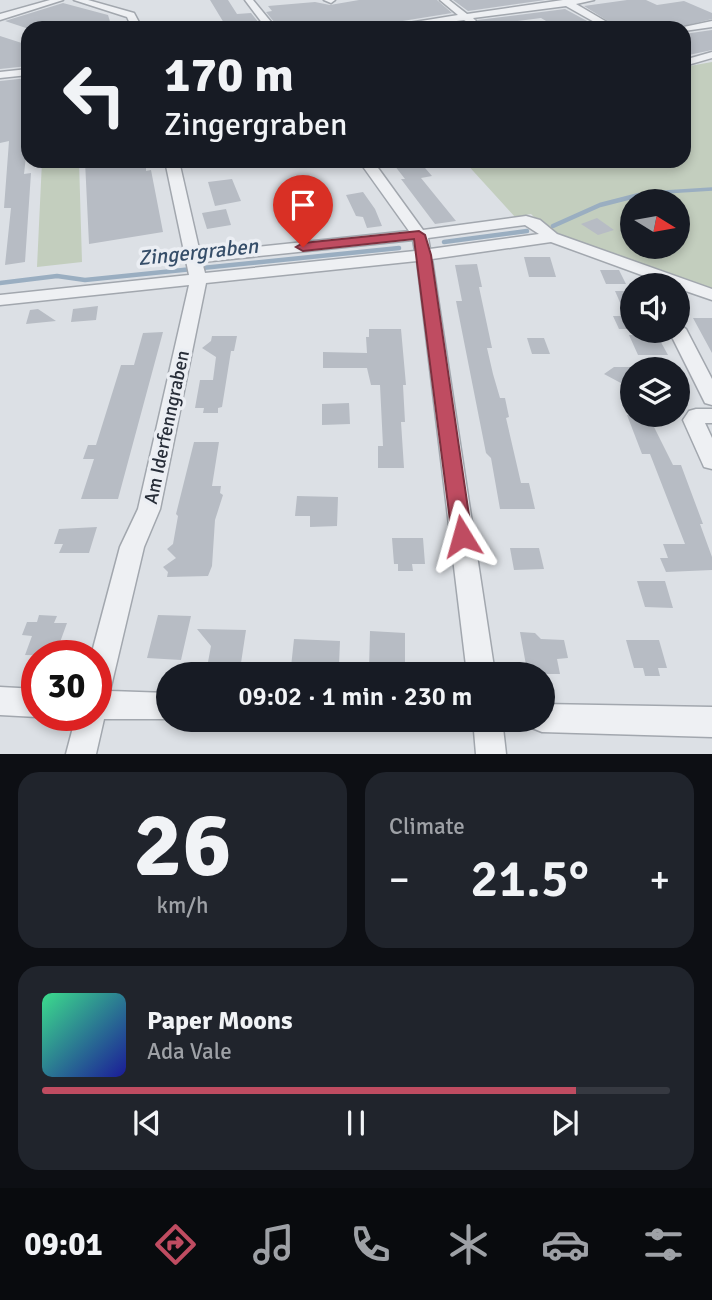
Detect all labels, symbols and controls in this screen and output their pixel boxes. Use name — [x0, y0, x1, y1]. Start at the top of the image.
text: 170 m — [164, 45, 294, 105]
icon: left — [49, 49, 140, 140]
text: Zingergraben — [164, 105, 348, 144]
pin — [273, 175, 333, 247]
icon: arrive — [284, 186, 322, 224]
north arrow — [620, 189, 690, 259]
map controls — [620, 189, 690, 427]
water label: Zingergraben — [137, 233, 260, 271]
button: sound — [620, 273, 690, 343]
street label: Am Iderfenngraben — [139, 348, 195, 506]
button: layers — [620, 357, 690, 427]
position arrow — [425, 499, 499, 573]
speed limit sign: 30 — [21, 640, 112, 731]
text: 09:02 · 1 min · 230 m — [239, 681, 472, 713]
text: 26 — [133, 789, 232, 902]
text: Climate — [389, 812, 465, 841]
text: 21.5° — [470, 847, 589, 911]
text: − — [389, 856, 410, 903]
text: + — [649, 856, 670, 903]
text: km/h — [156, 891, 209, 920]
text: Paper Moons — [147, 1005, 293, 1037]
text: Ada Vale — [147, 1037, 232, 1066]
icon: previous — [128, 1104, 166, 1142]
icon: pause — [337, 1104, 375, 1142]
icon: next — [546, 1104, 584, 1142]
icon: directions — [151, 1220, 200, 1269]
icon: music — [249, 1220, 298, 1269]
icon: phone — [346, 1220, 395, 1269]
icon: climate — [444, 1220, 493, 1269]
icon: car — [541, 1220, 590, 1269]
icon: filters — [639, 1220, 688, 1269]
text: 09:01 — [24, 1225, 103, 1264]

